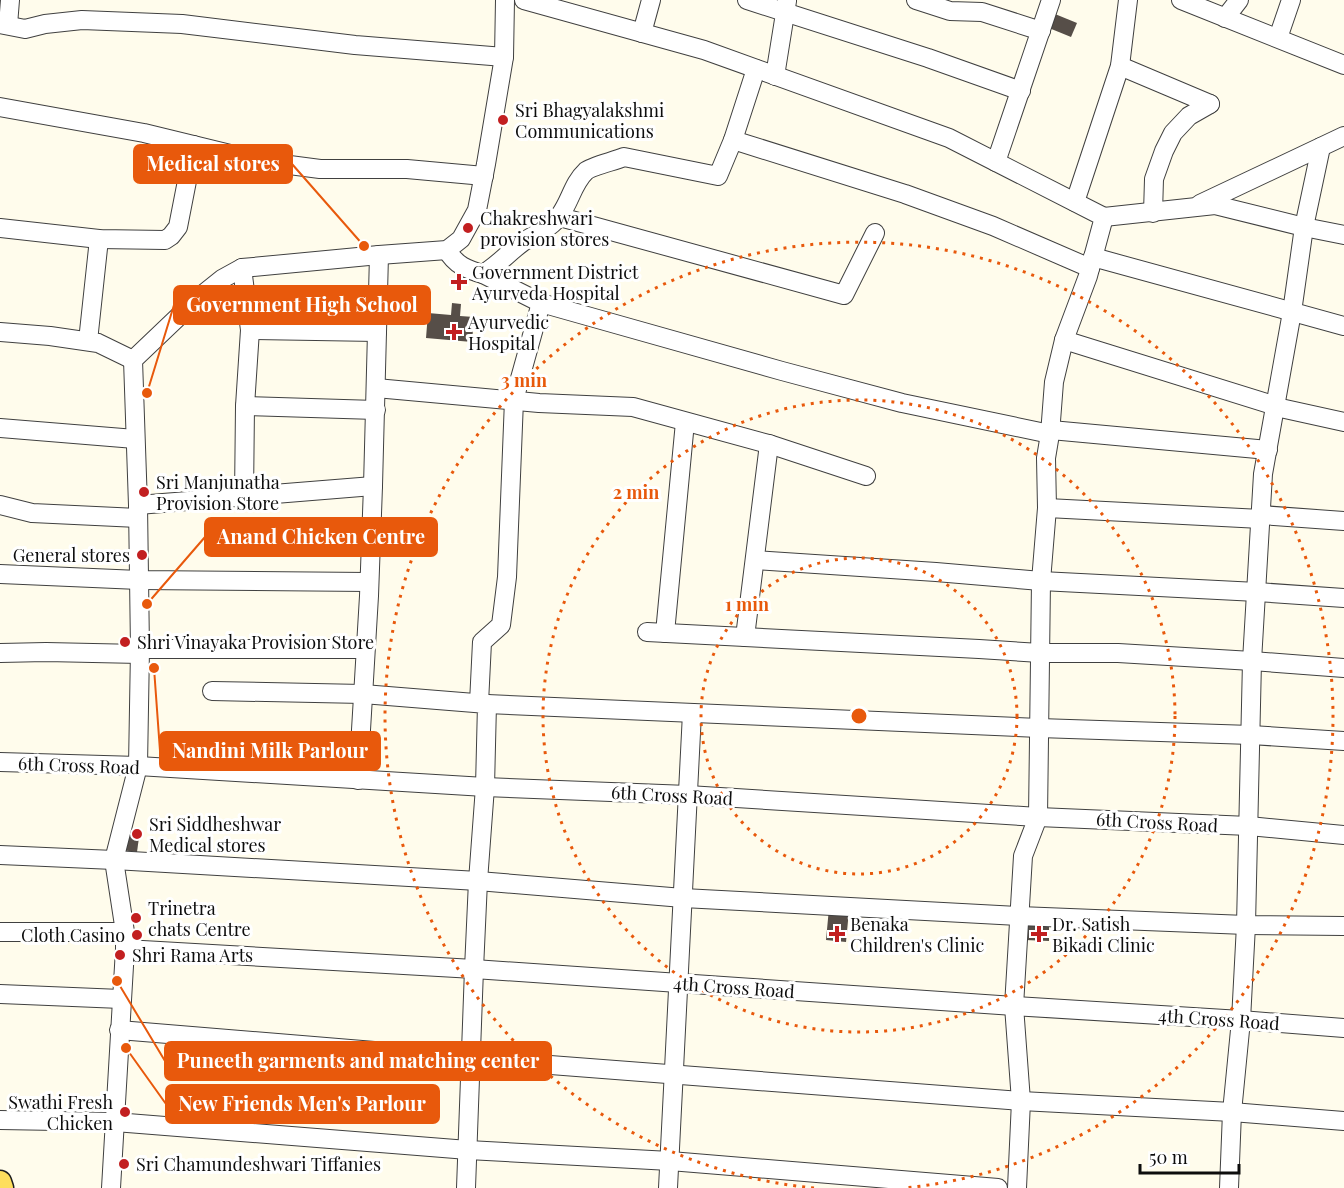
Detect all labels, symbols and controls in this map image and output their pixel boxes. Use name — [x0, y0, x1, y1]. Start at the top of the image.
place label: Sri Bhagyalakshmi Communications — [515, 98, 664, 143]
marker: Sri Bhagyalakshmi Communications — [496, 113, 510, 127]
callout: Medical stores — [134, 145, 292, 183]
text: Medical stores — [146, 149, 280, 176]
place label: Chakreshwari provision stores — [480, 206, 609, 251]
marker: Chakreshwari provision stores — [461, 221, 475, 235]
place label: Government District Ayurveda Hospital — [471, 260, 639, 305]
marker: Government District Ayurveda Hospital — [450, 273, 468, 291]
callout: Government High School — [174, 286, 430, 324]
text: Government High School — [186, 290, 418, 317]
place label: Ayurvedic Hospital — [467, 310, 549, 355]
marker: Ayurvedic Hospital — [445, 323, 463, 341]
text: 3 min — [501, 368, 547, 392]
place label: Sri Manjunatha Provision Store — [156, 470, 280, 515]
text: 2 min — [613, 480, 659, 504]
marker: Sri Manjunatha Provision Store — [137, 485, 151, 499]
callout: Anand Chicken Centre — [205, 518, 437, 556]
text: Anand Chicken Centre — [216, 522, 425, 549]
place label: General stores — [13, 543, 130, 567]
marker: General stores — [135, 548, 149, 562]
text: 1 min — [725, 592, 769, 616]
place label: Shri Vinayaka Provision Store — [137, 630, 374, 654]
marker: Shri Vinayaka Provision Store — [118, 635, 132, 649]
centre of rings — [849, 706, 869, 726]
callout: Nandini Milk Parlour — [160, 732, 380, 770]
text: Nandini Milk Parlour — [172, 736, 369, 763]
street label: 6th Cross Road — [18, 751, 141, 779]
street label: 6th Cross Road — [610, 780, 734, 810]
street label: 6th Cross Road — [1095, 807, 1219, 837]
place label: Sri Siddheshwar Medical stores — [149, 812, 281, 857]
marker: Sri Siddheshwar Medical stores — [130, 827, 144, 841]
place label: Trinetra chats Centre — [148, 896, 251, 941]
marker: Trinetra chats Centre — [129, 911, 143, 925]
place label: Benaka Children's Clinic — [850, 912, 985, 957]
place label: Dr. Satish Bikadi Clinic — [1052, 912, 1155, 957]
place label: Cloth Casino — [21, 923, 125, 947]
marker: Benaka Children's Clinic — [828, 925, 846, 943]
marker: Dr. Satish Bikadi Clinic — [1030, 925, 1048, 943]
marker: Cloth Casino — [130, 928, 144, 942]
place label: Shri Rama Arts — [132, 943, 253, 967]
marker: Shri Rama Arts — [113, 948, 127, 962]
street label: 4th Cross Road — [672, 971, 796, 1003]
street label: 4th Cross Road — [1157, 1003, 1281, 1035]
callout: Puneeth garments and matching center — [165, 1042, 551, 1080]
text: Puneeth garments and matching center — [177, 1046, 540, 1073]
callout: New Friends Men's Parlour — [166, 1085, 439, 1123]
text: New Friends Men's Parlour — [178, 1089, 426, 1116]
place label: Swathi Fresh Chicken — [8, 1090, 113, 1135]
marker: Swathi Fresh Chicken — [118, 1105, 132, 1119]
scale bar — [1140, 1137, 1239, 1175]
text: 50 m — [1149, 1145, 1188, 1169]
place label: Sri Chamundeshwari Tiffanies — [136, 1152, 381, 1176]
marker: Sri Chamundeshwari Tiffanies — [117, 1157, 131, 1171]

